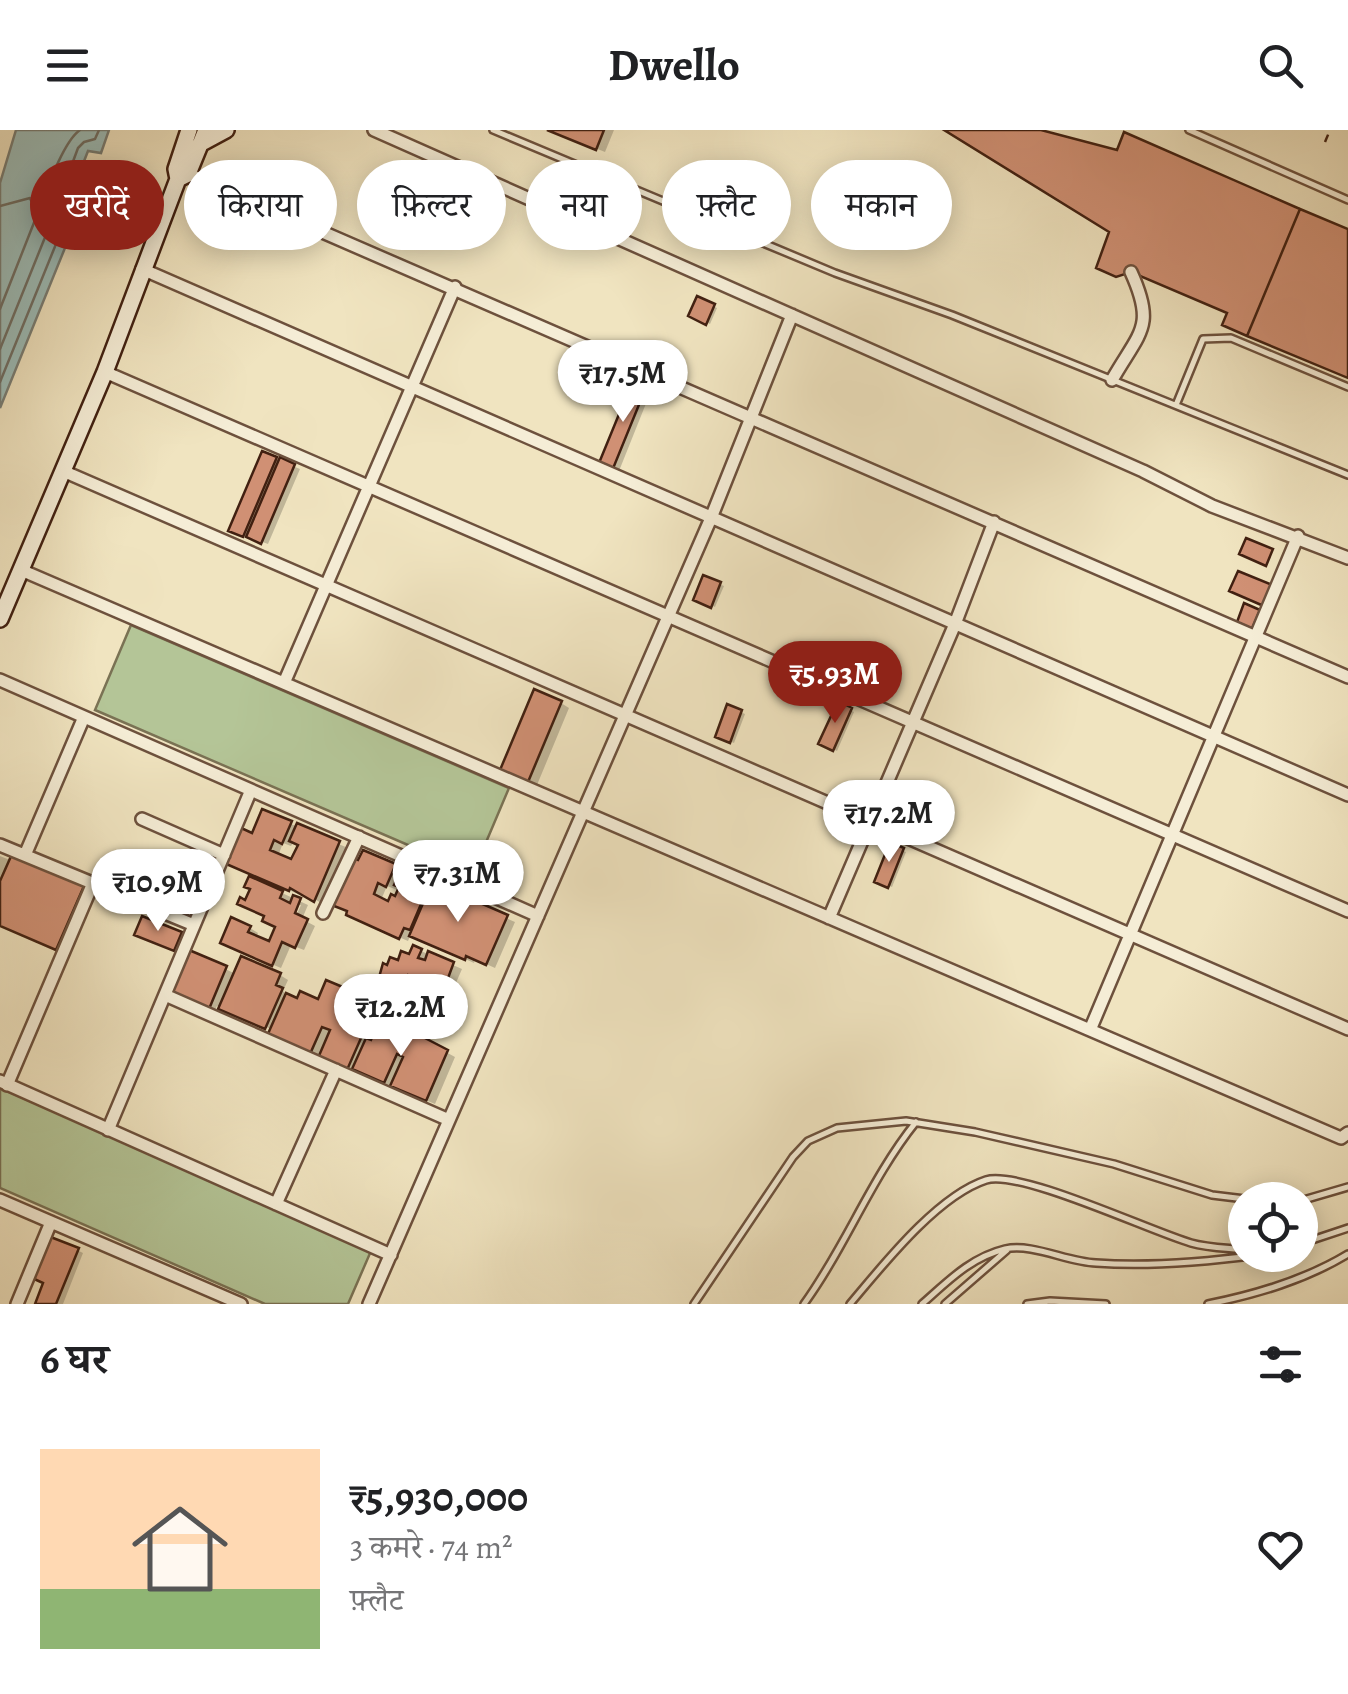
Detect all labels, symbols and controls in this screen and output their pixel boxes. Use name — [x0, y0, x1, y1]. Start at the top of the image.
text: Dwello — [608, 34, 740, 96]
icon: menu — [40, 38, 95, 93]
icon: search — [1253, 38, 1308, 93]
chip: खरीदें — [30, 160, 164, 250]
chip: किराया — [184, 160, 337, 250]
chip: फ़िल्टर — [357, 160, 506, 250]
chip: नया — [526, 160, 642, 250]
chip: फ़्लैट — [662, 160, 791, 250]
chip: मकान — [811, 160, 952, 250]
pin: ₹17.5M — [542, 340, 704, 425]
text: ₹17.5M — [580, 350, 666, 394]
pin: ₹5.93M — [754, 641, 916, 726]
text: ₹5.93M — [790, 651, 880, 695]
pin: ₹17.2M — [808, 780, 970, 865]
text: ₹17.2M — [845, 790, 933, 834]
pin: ₹7.31M — [377, 840, 539, 925]
pin: ₹10.9M — [77, 849, 239, 934]
text: ₹7.31M — [415, 850, 501, 894]
text: ₹10.9M — [113, 859, 203, 903]
pin: ₹12.2M — [320, 974, 482, 1059]
text: ₹12.2M — [356, 984, 446, 1028]
map controls — [1228, 1182, 1318, 1272]
button: locate — [1228, 1182, 1318, 1272]
text: 6 घर — [40, 1330, 109, 1387]
icon: filters — [1253, 1337, 1308, 1392]
text: ₹5,930,000 — [350, 1468, 528, 1525]
icon: home — [120, 1489, 240, 1609]
icon: heart — [1253, 1522, 1308, 1577]
text: 3 कमरे · 74 m² — [350, 1525, 513, 1569]
text: फ़्लैट — [350, 1578, 403, 1622]

